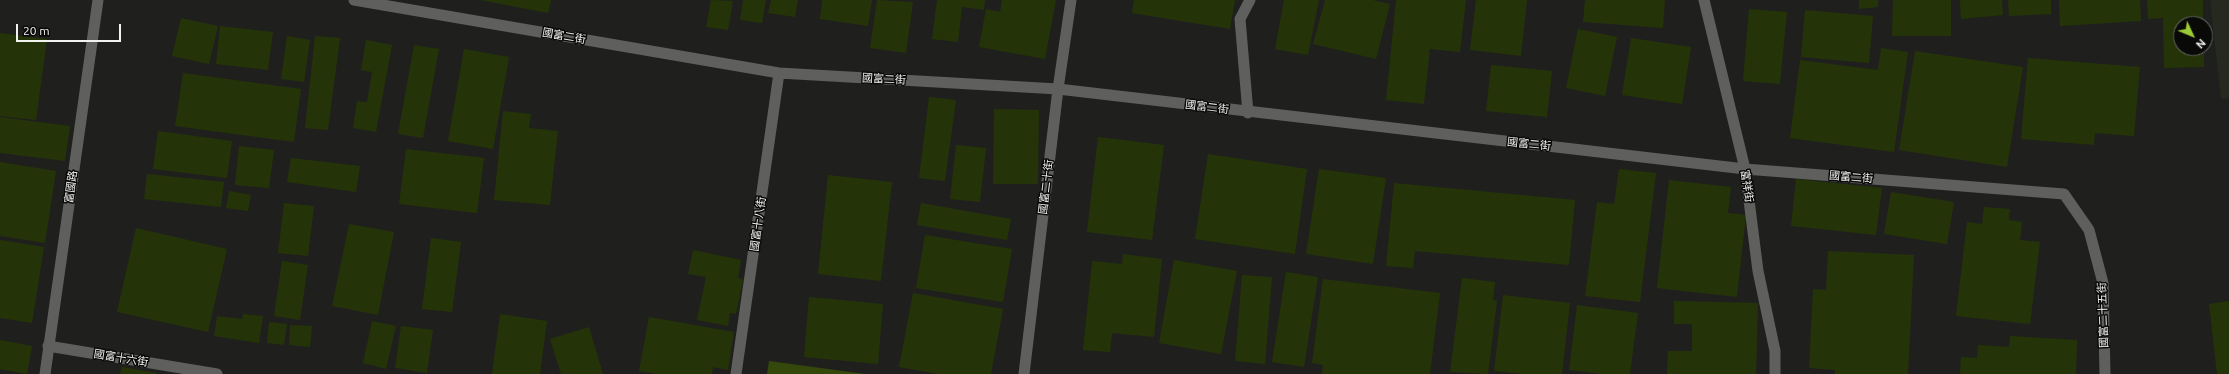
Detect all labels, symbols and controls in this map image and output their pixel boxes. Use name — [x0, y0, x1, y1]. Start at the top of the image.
scale bar — [18, 16, 123, 42]
north arrow — [2173, 16, 2213, 56]
text: 20 m — [23, 24, 50, 37]
street label: 國富二街 — [541, 26, 587, 46]
text: N — [2194, 37, 2208, 51]
street label: 國富二街 — [862, 71, 906, 87]
street label: 國富二街 — [1184, 98, 1230, 116]
street label: 國富二街 — [1506, 135, 1552, 153]
street label: 國富二十街 — [1036, 159, 1056, 215]
street label: 富祥街 — [1738, 169, 1756, 203]
street label: 國富二街 — [1829, 169, 1873, 185]
street label: 富國路 — [62, 170, 80, 204]
street label: 國富十八街 — [748, 196, 768, 252]
street label: 國富二十五街 — [2095, 282, 2111, 348]
street label: 國富十六街 — [93, 347, 149, 369]

